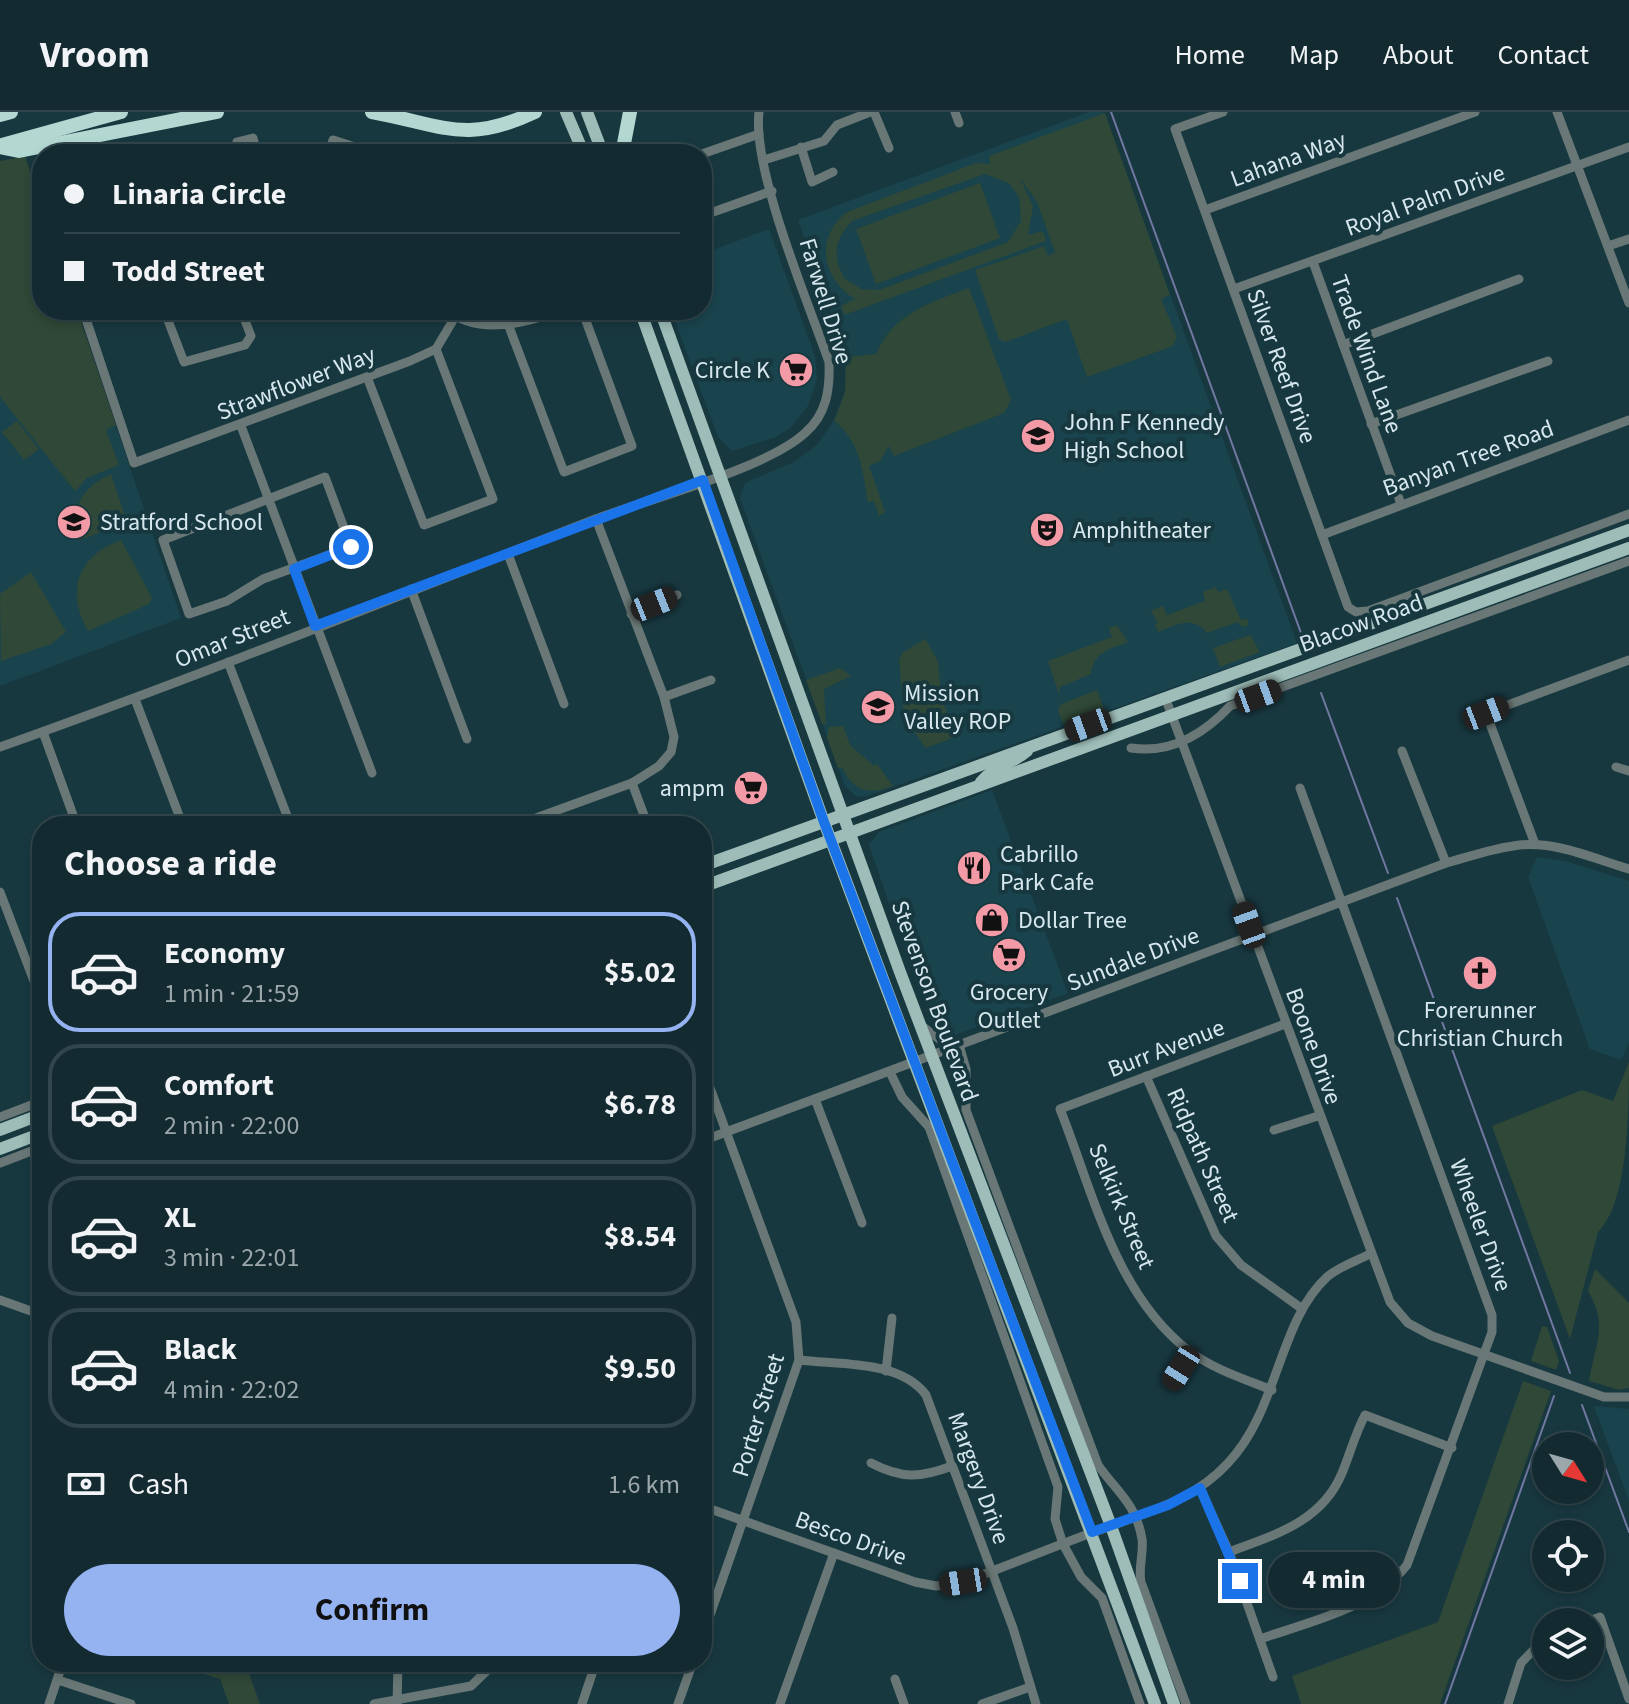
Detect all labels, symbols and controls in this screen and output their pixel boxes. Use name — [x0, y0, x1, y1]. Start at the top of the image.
text: Vroom — [40, 28, 150, 82]
text: Home — [1174, 35, 1245, 75]
text: Map — [1289, 35, 1339, 75]
text: About — [1383, 35, 1454, 75]
text: Contact — [1498, 35, 1589, 75]
street label: Lahana Way — [1225, 122, 1351, 197]
street label: Royal Palm Drive — [1340, 155, 1510, 246]
text: Linaria Circle — [112, 173, 286, 216]
street label: Farwell Drive — [790, 234, 861, 368]
text: Todd Street — [112, 250, 265, 293]
street label: Trade Wind Lane — [1322, 270, 1411, 438]
street label: Silver Reef Drive — [1237, 284, 1326, 448]
street label: Strawflower Way — [212, 337, 381, 430]
supermarket icon: Circle K — [777, 351, 815, 389]
place label: Circle K — [695, 353, 770, 388]
place label: John F Kennedy High School — [1064, 405, 1224, 468]
street label: Banyan Tree Road — [1378, 411, 1559, 506]
school or university icon: John F Kennedy High School — [1019, 417, 1057, 455]
school or university icon: Stratford School — [55, 503, 93, 541]
place label: Stratford School — [100, 505, 263, 540]
theatre icon: Amphitheater — [1028, 511, 1066, 549]
place label: Amphitheater — [1073, 513, 1211, 548]
route start — [333, 529, 369, 565]
car — [627, 584, 681, 624]
street label: Blacow Road — [1294, 585, 1428, 662]
street label: Omar Street — [169, 600, 295, 677]
place label: Mission Valley ROP — [904, 676, 1011, 739]
car — [1231, 677, 1285, 715]
school or university icon: Mission Valley ROP — [859, 688, 897, 726]
car — [1459, 693, 1513, 733]
car — [1061, 706, 1115, 744]
supermarket icon: ampm — [732, 769, 770, 807]
place label: ampm — [660, 771, 725, 806]
place label: Cabrillo Park Cafe — [1000, 837, 1094, 900]
text: Choose a ride — [64, 838, 277, 889]
restaurant icon: Cabrillo Park Cafe — [955, 849, 993, 887]
street label: Stevenson Boulevard — [882, 896, 987, 1107]
car — [1230, 898, 1268, 952]
shop icon: Dollar Tree — [973, 901, 1011, 939]
place label: Dollar Tree — [1018, 903, 1127, 938]
street label: Sundale Drive — [1062, 918, 1204, 1001]
text: Economy — [164, 932, 285, 975]
icon: car — [68, 936, 140, 1008]
supermarket icon: Grocery Outlet — [990, 936, 1028, 974]
text: $5.02 — [604, 951, 676, 994]
church icon: Forerunner Christian Church — [1461, 954, 1499, 992]
text: 1 min · 21:59 — [164, 975, 299, 1012]
place label: Grocery Outlet — [970, 975, 1048, 1038]
street label: Boone Drive — [1276, 983, 1351, 1109]
place label: Forerunner Christian Church — [1397, 993, 1563, 1056]
street label: Burr Avenue — [1103, 1010, 1230, 1087]
text: Comfort — [164, 1064, 274, 1107]
icon: car — [68, 1068, 140, 1140]
street label: Ridpath Street — [1157, 1082, 1248, 1228]
text: $6.78 — [604, 1083, 676, 1126]
text: 2 min · 22:00 — [164, 1107, 299, 1144]
street label: Selkirk Street — [1079, 1138, 1164, 1275]
street label: Wheeler Drive — [1440, 1154, 1521, 1296]
text: XL — [164, 1196, 197, 1239]
icon: car — [68, 1200, 140, 1272]
text: $8.54 — [604, 1215, 676, 1258]
text: 3 min · 22:01 — [164, 1239, 299, 1276]
text: Black — [164, 1328, 237, 1371]
icon: car — [68, 1332, 140, 1404]
car — [1158, 1341, 1204, 1395]
text: $9.50 — [604, 1347, 676, 1390]
street label: Porter Street — [723, 1349, 794, 1481]
text: 4 min · 22:02 — [164, 1371, 299, 1408]
street label: Margery Drive — [938, 1407, 1019, 1549]
north arrow — [1532, 1432, 1604, 1504]
map controls — [1532, 1432, 1604, 1680]
icon: cash — [64, 1462, 108, 1506]
text: Cash — [128, 1463, 189, 1506]
text: 1.6 km — [608, 1466, 680, 1503]
street label: Besco Drive — [790, 1502, 911, 1575]
button: locate — [1532, 1520, 1604, 1592]
callout: 4 min — [1268, 1553, 1400, 1609]
text: 4 min — [1302, 1561, 1366, 1598]
route end — [1222, 1563, 1258, 1599]
button: Confirm — [64, 1564, 680, 1656]
car — [937, 1566, 989, 1598]
button: layers — [1532, 1608, 1604, 1680]

